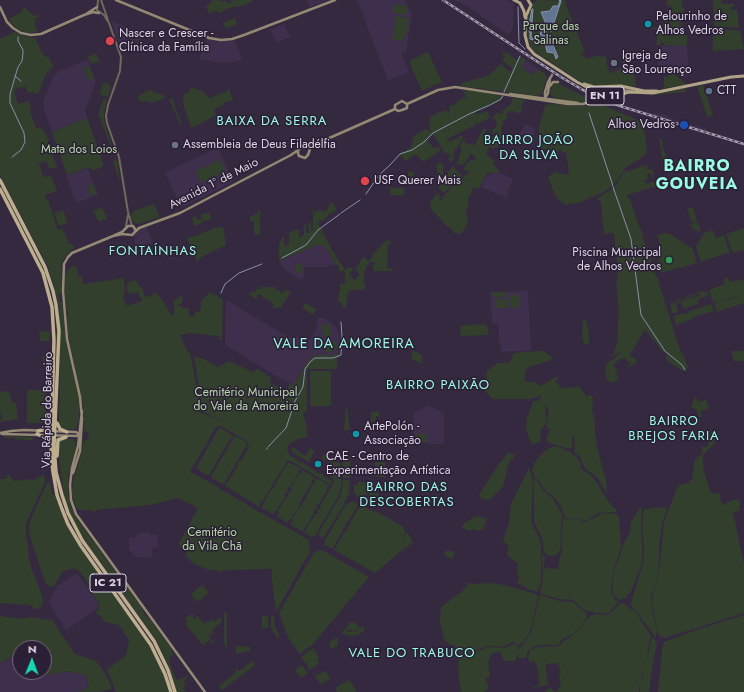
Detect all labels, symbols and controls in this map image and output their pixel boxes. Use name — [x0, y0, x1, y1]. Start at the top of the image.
place label: Pelourinho de Alhos Vedros — [656, 10, 727, 38]
marker: Pelourinho de Alhos Vedros — [643, 19, 653, 29]
park label: Parque das Salinas — [523, 20, 579, 48]
place label: Nascer e Crescer - Clínica da Família — [119, 27, 214, 55]
marker: Nascer e Crescer - Clínica da Família — [104, 35, 116, 47]
place label: Igreja de São Lourenço — [622, 49, 692, 77]
marker: Igreja de São Lourenço — [609, 58, 619, 68]
place label: CTT — [717, 84, 736, 98]
marker: CTT — [704, 86, 714, 96]
road number: EN 11 — [586, 87, 624, 105]
district label: BAIXA DA SERRA — [217, 114, 327, 130]
place label: Alhos Vedros — [608, 118, 675, 132]
marker: Alhos Vedros — [678, 119, 690, 131]
district label: BAIRRO JOÃO DA SILVA — [484, 133, 574, 164]
place label: Assembleia de Deus Filadélfia — [183, 138, 336, 152]
marker: Assembleia de Deus Filadélfia — [170, 140, 180, 150]
park label: Mata dos Loios — [41, 143, 117, 157]
street label: Avenida 1º de Maio — [167, 155, 261, 213]
district label: BAIRRO GOUVEIA — [656, 157, 738, 195]
place label: USF Querer Mais — [374, 174, 461, 188]
marker: USF Querer Mais — [359, 175, 371, 187]
district label: FONTAÍNHAS — [109, 244, 197, 260]
place label: Piscina Municipal de Alhos Vedros — [572, 246, 661, 274]
marker: Piscina Municipal de Alhos Vedros — [664, 255, 674, 265]
district label: VALE DA AMOREIRA — [273, 337, 415, 353]
street label: Via Rápida do Barreiro — [40, 352, 56, 468]
district label: BAIRRO PAIXÃO — [386, 378, 490, 394]
park label: Cemitério Municipal do Vale da Amoreira — [193, 386, 299, 414]
district label: BAIRRO BREJOS FARIA — [628, 414, 720, 445]
place label: ArtePolón - Associação — [364, 420, 421, 448]
marker: ArtePolón - Associação — [351, 429, 361, 439]
place label: CAE - Centro de Experimentação Artística — [326, 450, 450, 478]
marker: CAE - Centro de Experimentação Artística — [313, 459, 323, 469]
district label: BAIRRO DAS DESCOBERTAS — [359, 480, 455, 511]
park label: Cemitério da Vila Chã — [182, 526, 242, 554]
road number: IC 21 — [90, 574, 126, 592]
north arrow — [12, 640, 52, 680]
text: N — [28, 641, 37, 657]
district label: VALE DO TRABUCO — [348, 646, 476, 662]

